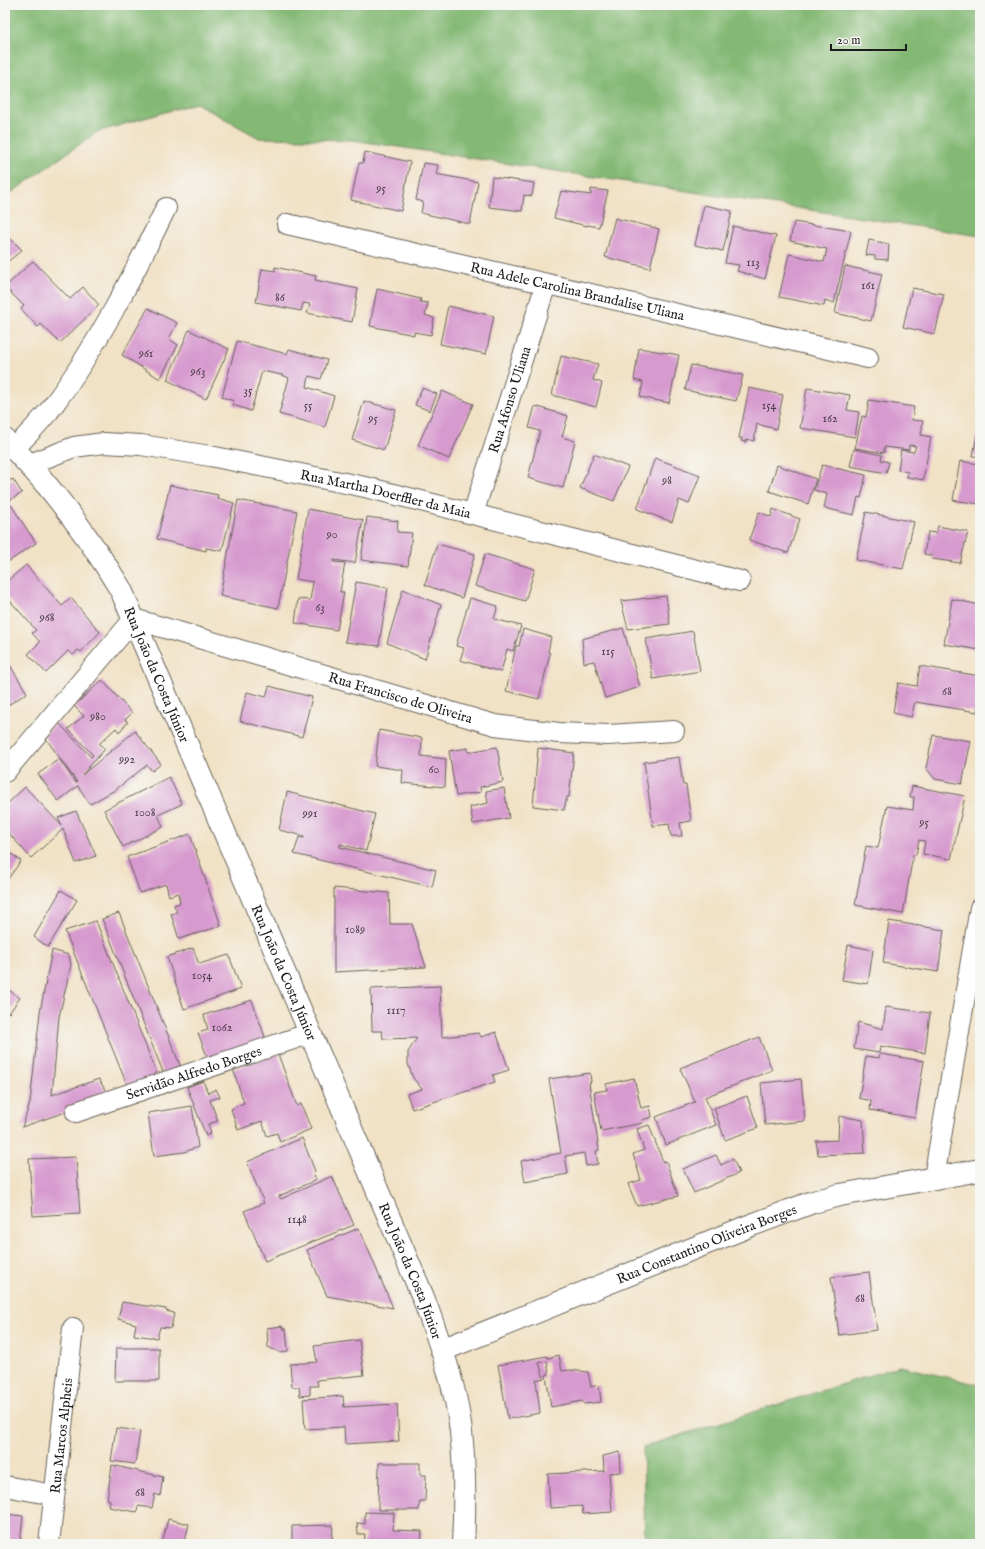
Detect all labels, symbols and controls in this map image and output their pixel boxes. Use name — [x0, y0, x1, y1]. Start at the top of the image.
scale bar — [831, 26, 906, 52]
text: 20 m — [837, 33, 860, 48]
house number: 95 — [375, 181, 386, 196]
house number: 113 — [746, 255, 760, 270]
street label: Rua Adele Carolina Brandalise Uliana — [468, 259, 687, 326]
house number: 161 — [861, 278, 875, 293]
house number: 86 — [275, 290, 286, 305]
street label: Rua Afonso Uliana — [485, 343, 536, 456]
house number: 961 — [138, 346, 153, 361]
house number: 963 — [190, 364, 205, 379]
house number: 35 — [244, 383, 253, 398]
house number: 55 — [304, 398, 313, 413]
house number: 154 — [762, 398, 776, 413]
house number: 95 — [367, 411, 378, 426]
house number: 162 — [822, 411, 838, 426]
street label: Rua Martha Doerffler da Maia — [299, 466, 473, 523]
house number: 98 — [661, 473, 672, 488]
house number: 90 — [325, 527, 338, 542]
house number: 63 — [315, 600, 325, 615]
street label: Rua João da Costa Júnior — [119, 604, 193, 746]
house number: 968 — [38, 610, 55, 625]
house number: 115 — [601, 644, 615, 659]
street label: Rua Francisco de Oliveira — [326, 669, 475, 728]
house number: 68 — [942, 684, 952, 699]
house number: 980 — [89, 709, 106, 724]
house number: 992 — [118, 752, 135, 767]
house number: 60 — [429, 762, 440, 777]
house number: 1008 — [135, 805, 156, 820]
house number: 991 — [302, 806, 317, 821]
house number: 95 — [918, 815, 929, 830]
street label: Rua João da Costa Júnior — [246, 902, 320, 1043]
house number: 1089 — [345, 922, 365, 937]
house number: 1054 — [192, 968, 212, 983]
house number: 1117 — [386, 1003, 406, 1018]
house number: 1062 — [212, 1020, 233, 1035]
street label: Servidão Alfredo Borges — [124, 1042, 264, 1105]
street label: Rua João da Costa Júnior — [374, 1200, 445, 1342]
street label: Rua Constantino Oliveira Borges — [614, 1201, 800, 1289]
house number: 1148 — [287, 1212, 307, 1227]
house number: 68 — [855, 1291, 865, 1306]
street label: Rua Marcos Alpheis — [47, 1377, 77, 1495]
house number: 68 — [135, 1485, 145, 1500]

